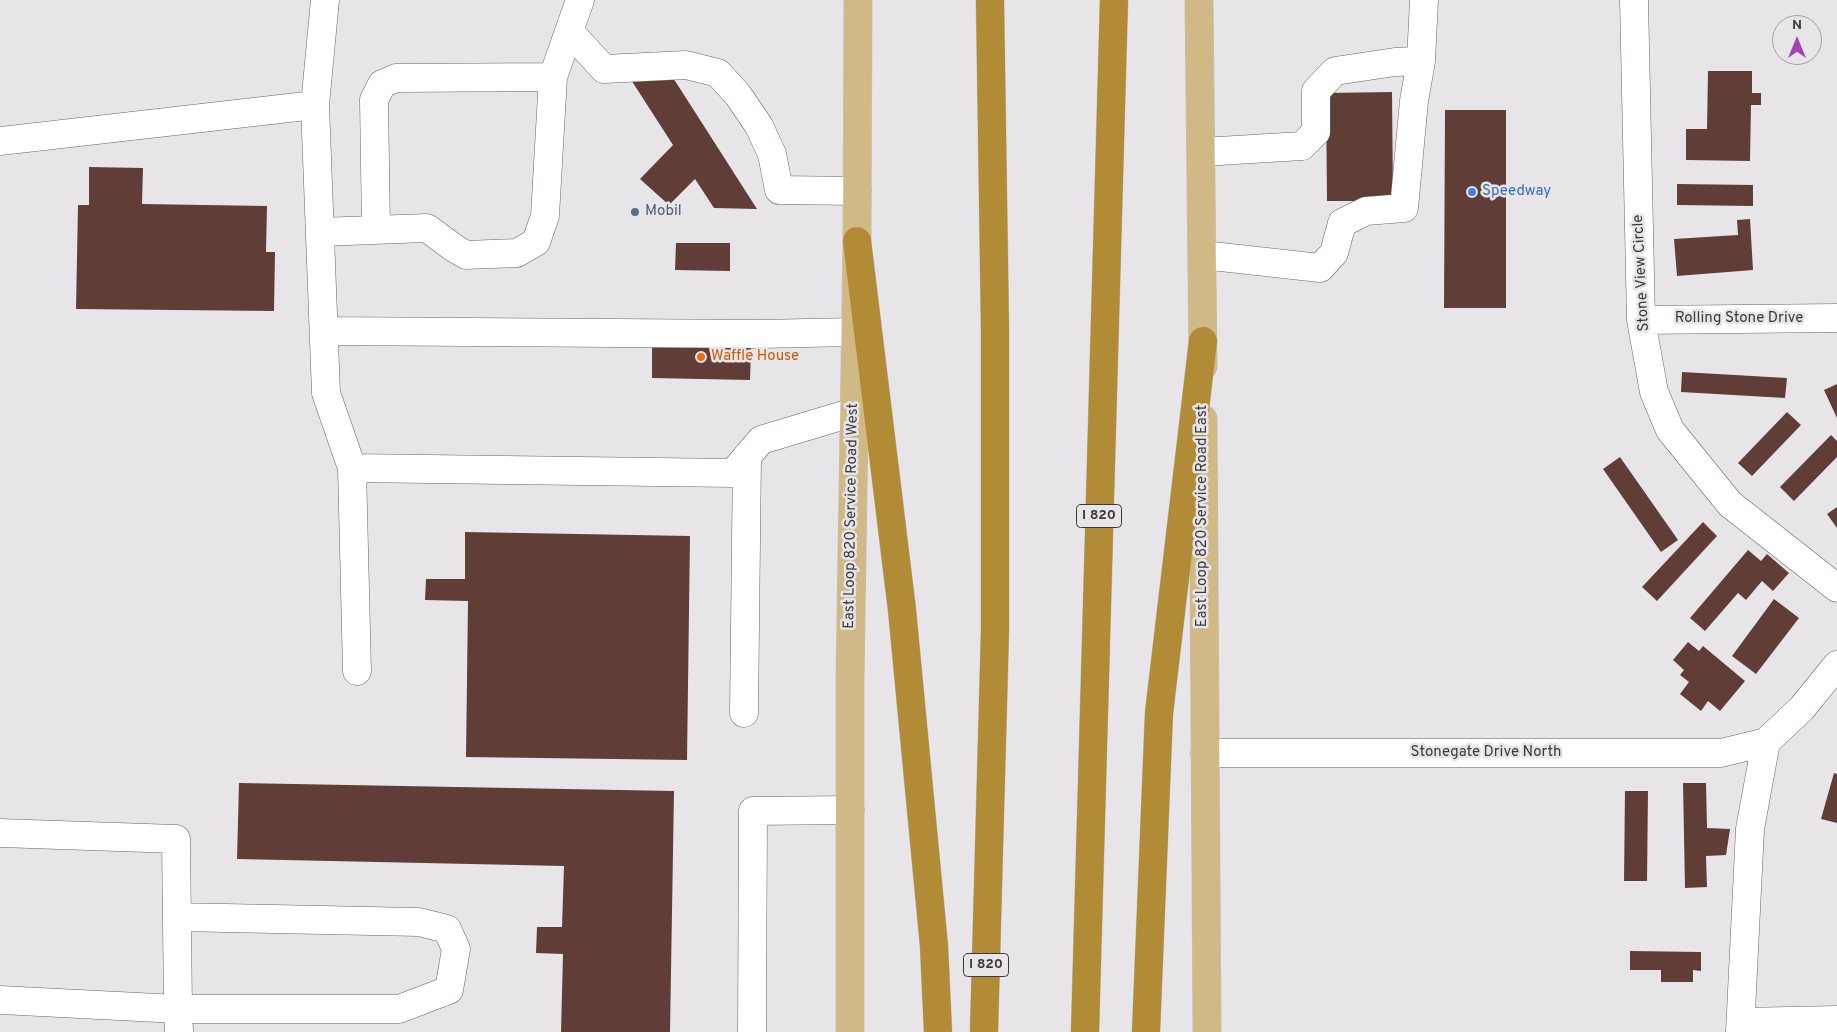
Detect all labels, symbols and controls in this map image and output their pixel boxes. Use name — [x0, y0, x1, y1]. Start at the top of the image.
north arrow — [1772, 15, 1822, 65]
text: N — [1792, 17, 1802, 34]
place label: Speedway — [1482, 183, 1551, 201]
marker: Speedway — [1466, 186, 1478, 198]
place label: Mobil — [645, 203, 682, 221]
marker: Mobil — [629, 206, 641, 218]
street label: Stone View Circle — [1630, 214, 1654, 332]
street label: Rolling Stone Drive — [1675, 310, 1803, 328]
place label: Waffle House — [711, 348, 799, 366]
marker: Waffle House — [695, 351, 707, 363]
street label: East Loop 820 Service Road West — [841, 403, 863, 629]
street label: East Loop 820 Service Road East — [1194, 405, 1212, 627]
road number: I 820 — [1076, 504, 1122, 528]
street label: Stonegate Drive North — [1411, 744, 1561, 762]
road number: I 820 — [964, 954, 1008, 976]

